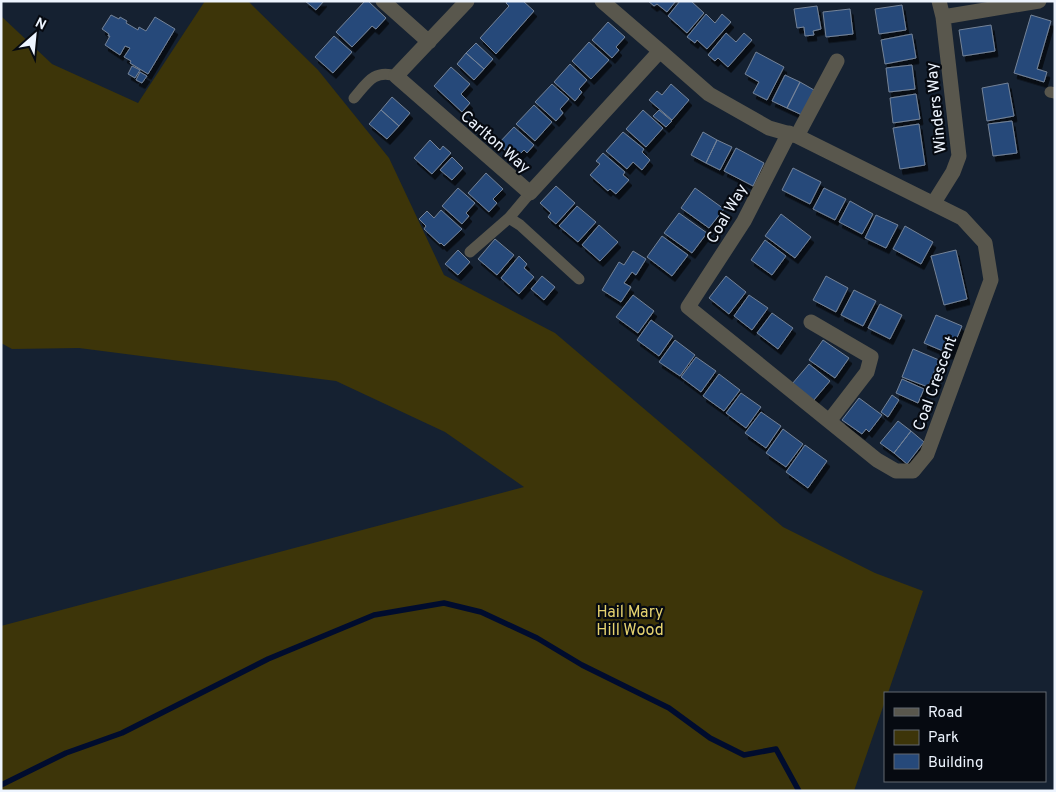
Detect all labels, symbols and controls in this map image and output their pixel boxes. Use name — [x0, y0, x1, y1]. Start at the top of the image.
north arrow — [10, 10, 60, 60]
text: N — [32, 15, 49, 35]
street label: Winders Way — [922, 61, 952, 154]
street label: Carlton Way — [456, 107, 534, 178]
street label: Coal Way — [703, 181, 753, 247]
street label: Coal Crescent — [909, 333, 962, 434]
park label: Hail Mary Hill Wood — [596, 603, 664, 641]
legend — [884, 692, 1046, 782]
text: Road — [928, 704, 963, 723]
text: Park — [928, 729, 959, 748]
text: Building — [928, 754, 983, 773]

